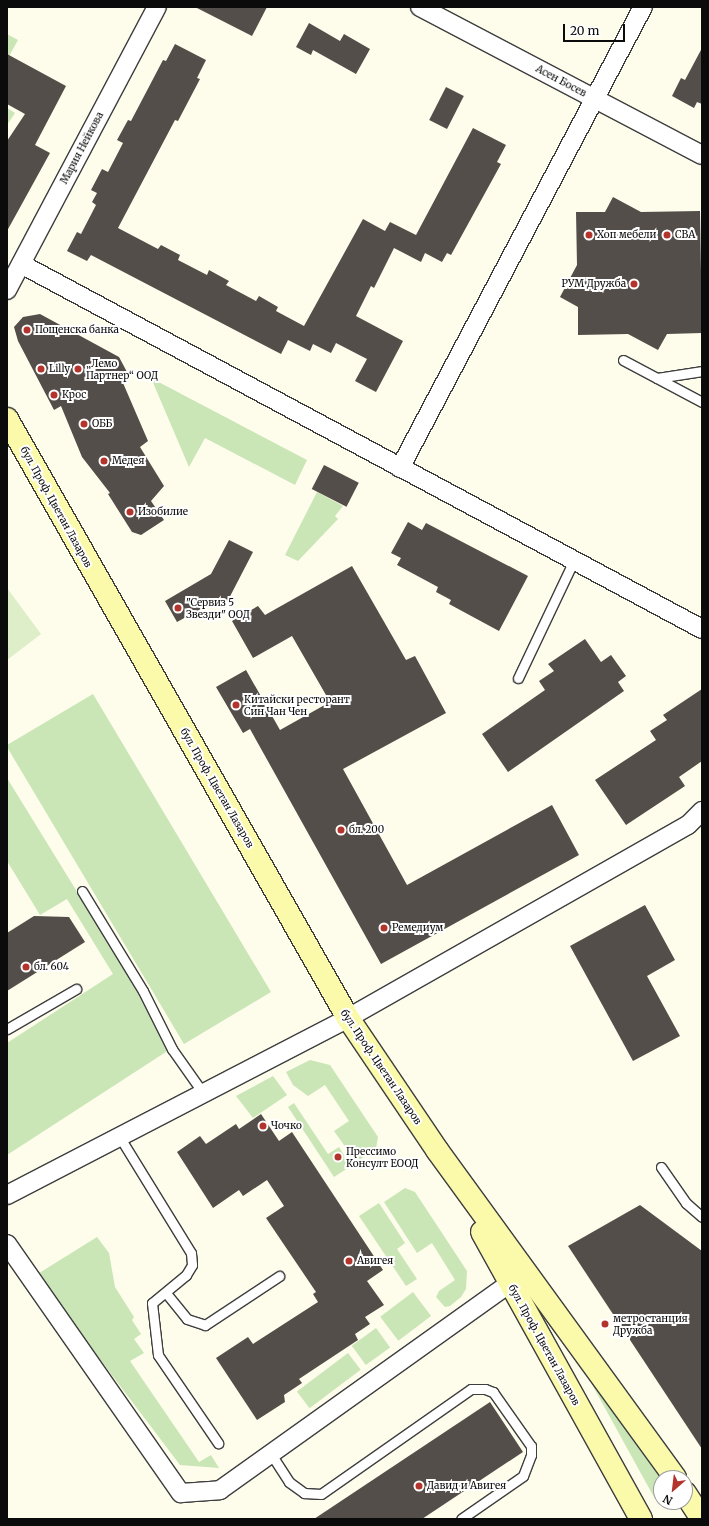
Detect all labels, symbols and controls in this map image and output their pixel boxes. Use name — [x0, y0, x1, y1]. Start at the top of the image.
scale bar — [565, 16, 627, 42]
text: 20 m — [570, 23, 599, 38]
street label: Асен Босев — [534, 63, 588, 99]
street label: Мария Нейкова — [58, 110, 106, 186]
place label: Хоп мебели — [597, 229, 656, 241]
place label: CBA — [675, 229, 695, 241]
marker: Хоп мебели — [584, 230, 594, 240]
marker: CBA — [662, 230, 672, 240]
place label: РУМ Дружба — [562, 278, 626, 290]
marker: РУМ Дружба — [629, 279, 639, 289]
place label: Пощенска банка — [35, 324, 119, 336]
marker: Пощенска банка — [22, 325, 32, 335]
place label: „Лемо Партнер“ ООД — [86, 357, 158, 380]
place label: Lilly — [49, 363, 70, 375]
marker: Lilly — [36, 364, 46, 374]
marker: „Лемо Партнер“ ООД — [73, 364, 83, 374]
place label: Крос — [62, 389, 86, 401]
marker: Крос — [49, 390, 59, 400]
place label: ОББ — [92, 418, 112, 430]
marker: ОББ — [79, 419, 89, 429]
street label: бул. Проф. Цветан Лазаров — [18, 445, 94, 569]
place label: Медея — [112, 455, 144, 467]
marker: Медея — [99, 456, 109, 466]
place label: Изобилие — [138, 506, 188, 518]
marker: Изобилие — [125, 507, 135, 517]
place label: "Сервиз 5 Звезди" ООД — [186, 596, 250, 620]
marker: "Сервиз 5 Звезди" ООД — [173, 603, 183, 613]
place label: Китайски ресторант Син Чан Чен — [244, 693, 350, 716]
marker: Китайски ресторант Син Чан Чен — [231, 700, 241, 710]
street label: бул. Проф. Цветан Лазаров — [178, 726, 256, 850]
place label: бл. 200 — [349, 824, 384, 836]
marker: бл. 200 — [336, 825, 346, 835]
place label: Ремедиум — [392, 922, 443, 934]
marker: Ремедиум — [379, 923, 389, 933]
place label: бл. 604 — [34, 961, 69, 973]
marker: бл. 604 — [21, 962, 31, 972]
street label: бул. Проф. Цветан Лазаров — [338, 1007, 424, 1127]
place label: Чочко — [271, 1120, 302, 1132]
marker: Чочко — [258, 1121, 268, 1131]
place label: Прессимо Консулт ЕООД — [346, 1145, 418, 1168]
marker: Прессимо Консулт ЕООД — [333, 1152, 343, 1162]
place label: Авигея — [357, 1255, 393, 1267]
marker: Авигея — [344, 1256, 354, 1266]
street label: бул. Проф. Цветан Лазаров — [506, 1283, 582, 1407]
place label: метростанция Дружба — [613, 1312, 688, 1336]
marker: метростанция Дружба — [600, 1319, 610, 1329]
north arrow — [653, 1470, 693, 1510]
place label: Давид и Авигея — [427, 1480, 506, 1492]
marker: Давид и Авигея — [414, 1481, 424, 1491]
text: N — [661, 1491, 675, 1508]

